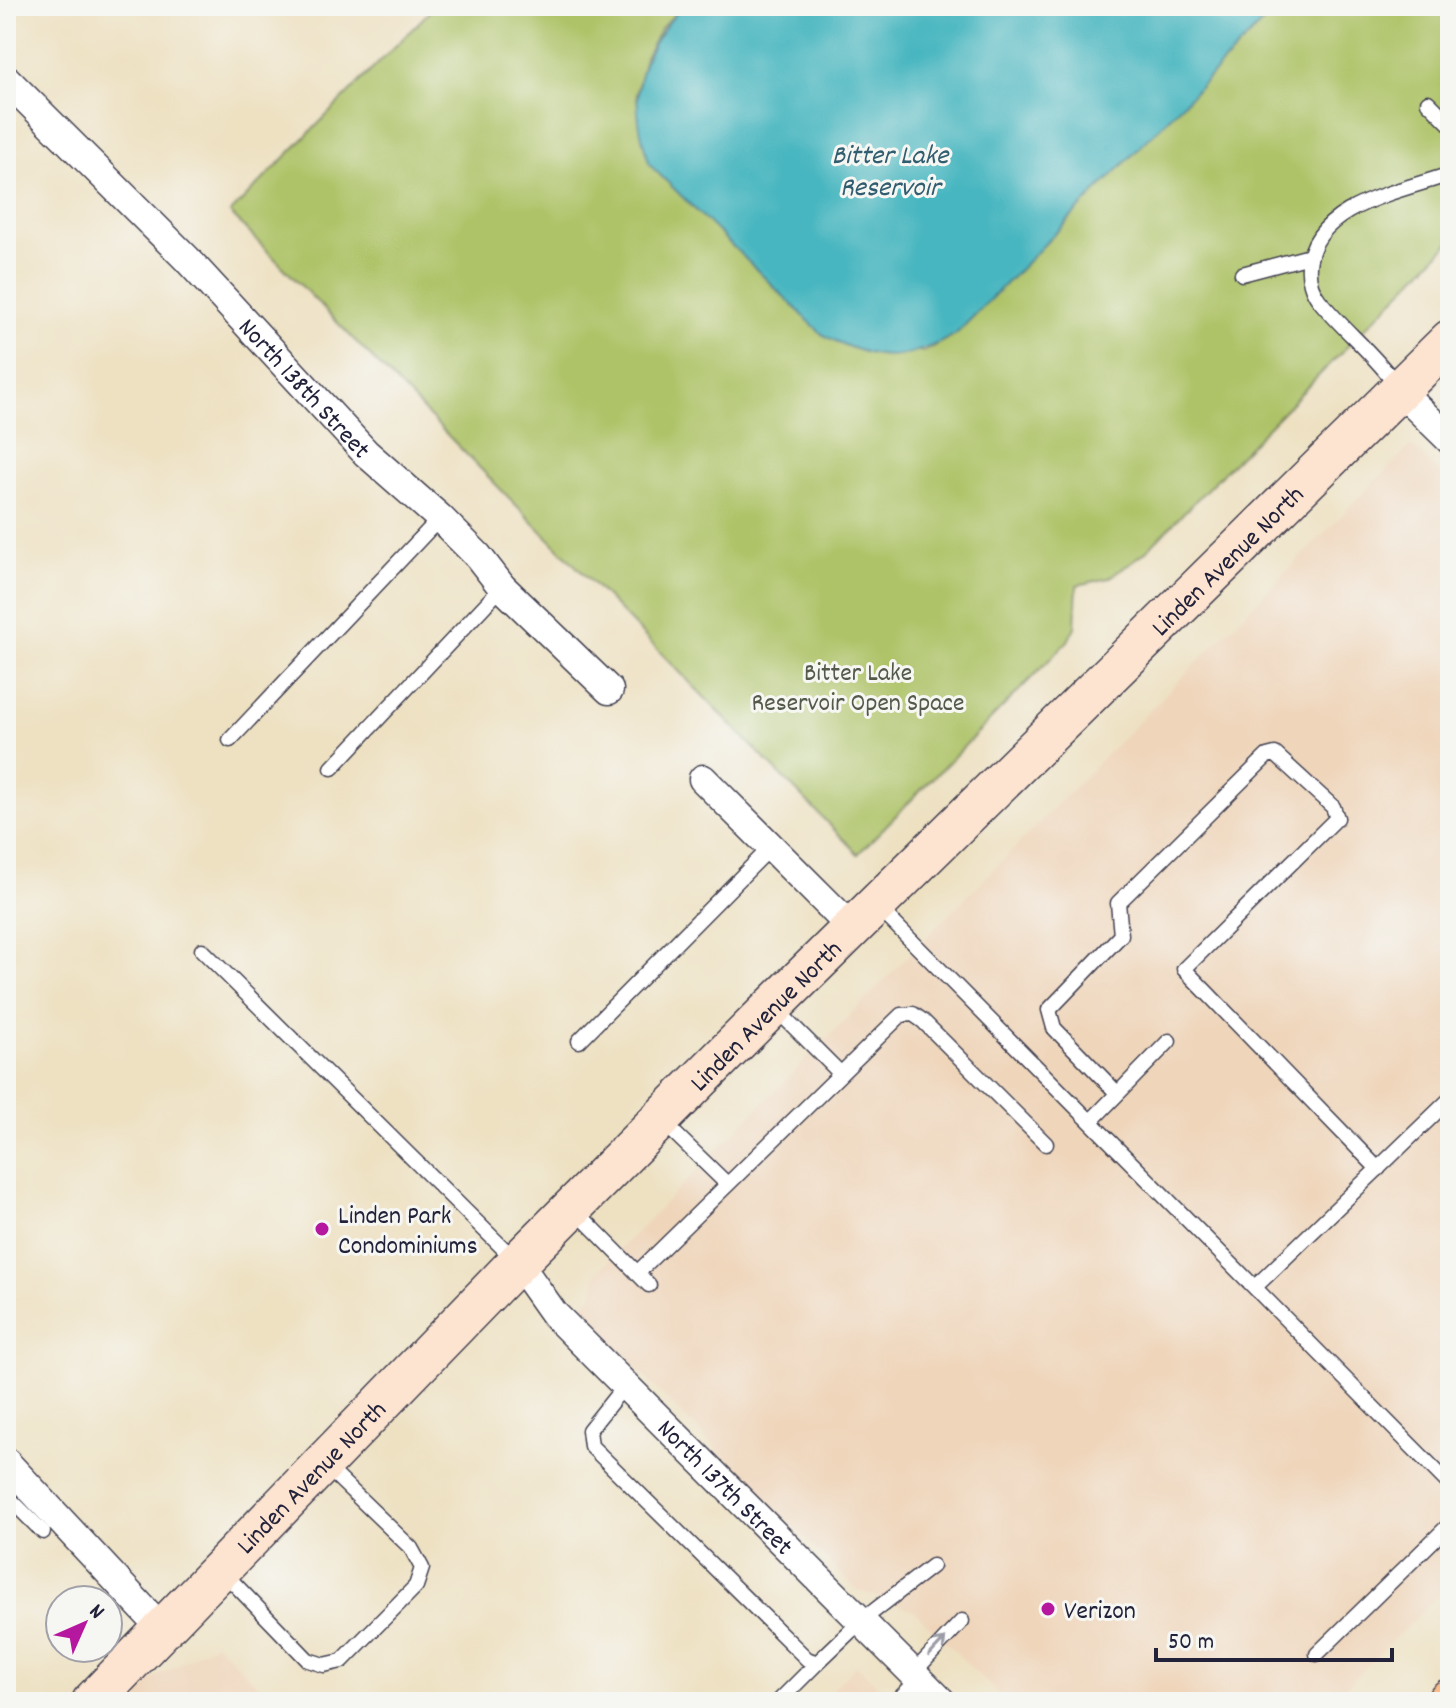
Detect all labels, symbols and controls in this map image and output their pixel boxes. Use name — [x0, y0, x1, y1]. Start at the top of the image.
water label: Bitter Lake Reservoir — [832, 138, 950, 210]
street label: North 138th Street — [228, 311, 378, 469]
street label: Linden Avenue North — [1144, 478, 1314, 646]
park label: Bitter Lake Reservoir Open Space — [752, 656, 964, 723]
street label: Linden Avenue North — [683, 933, 852, 1101]
place label: Linden Park Condominiums — [338, 1199, 478, 1266]
marker: Linden Park Condominiums — [313, 1220, 331, 1238]
street label: Linden Avenue North — [229, 1393, 396, 1564]
street label: North 137th Street — [647, 1412, 801, 1566]
north arrow — [44, 1584, 124, 1664]
place label: Verizon — [1064, 1594, 1136, 1631]
text: N — [81, 1598, 111, 1627]
marker: Verizon — [1039, 1600, 1057, 1618]
scale bar — [1156, 1612, 1392, 1662]
text: 50 m — [1168, 1626, 1214, 1660]
one-way arrow — [928, 1637, 947, 1657]

